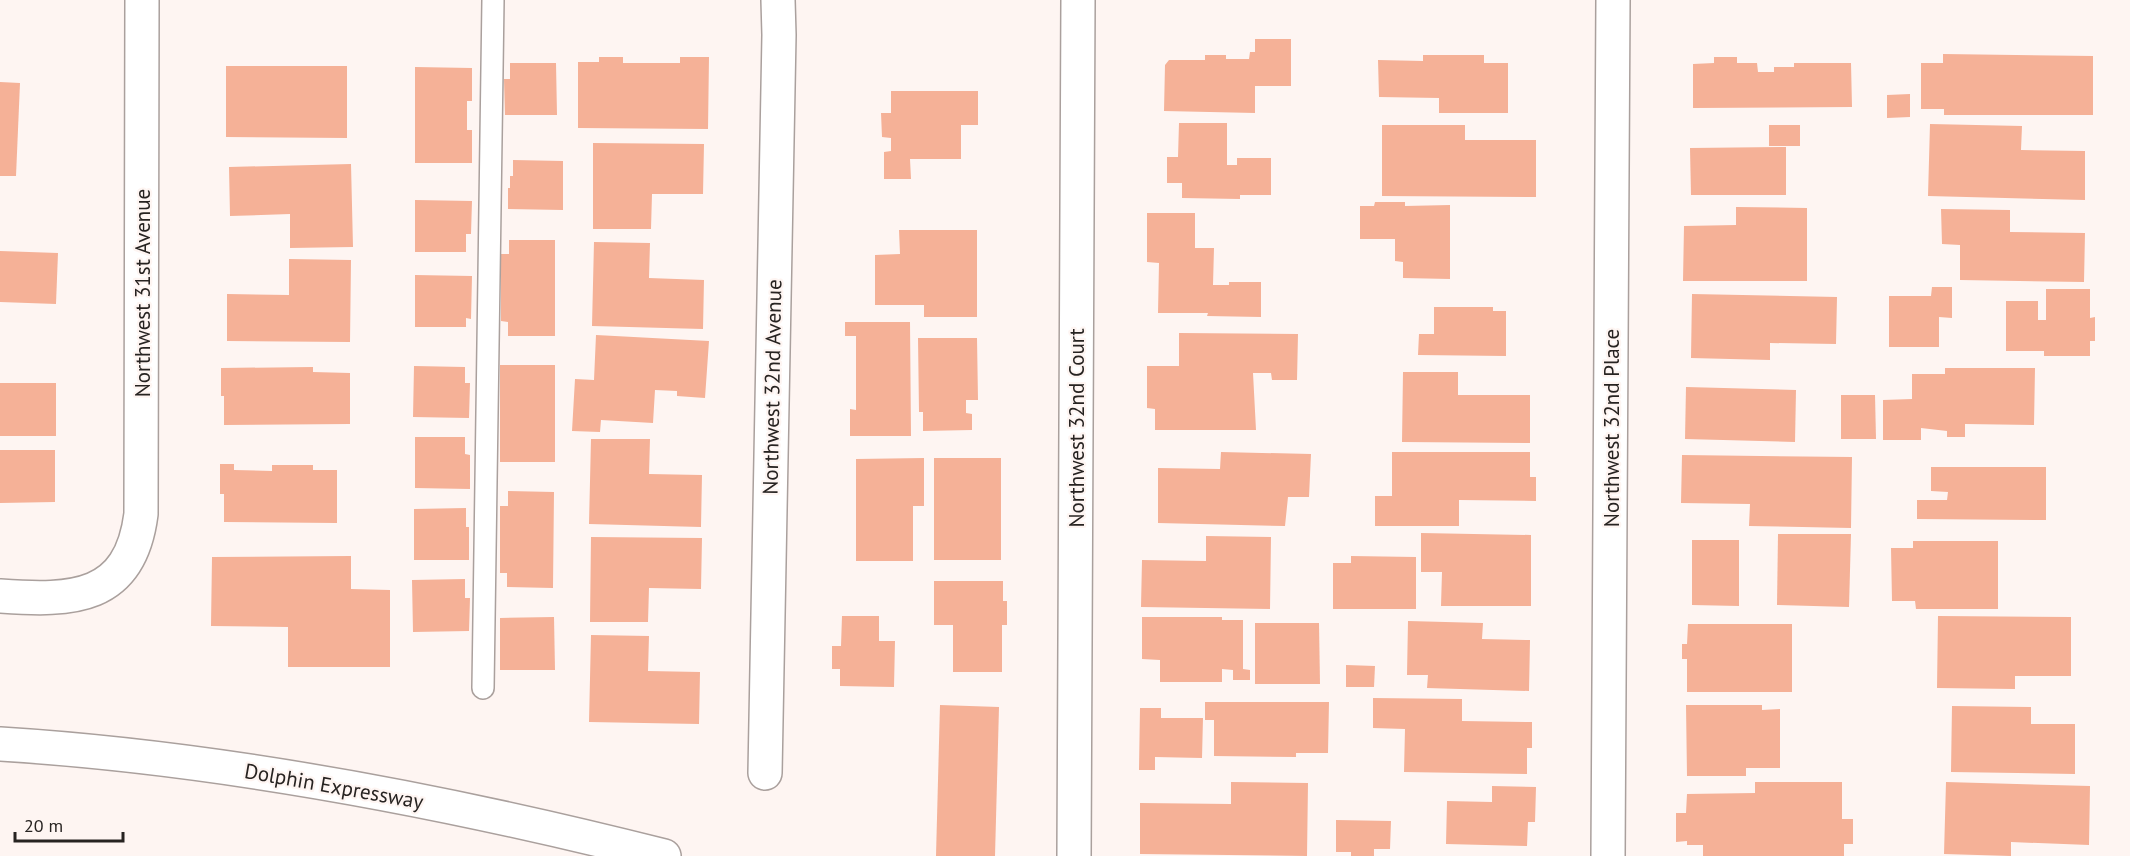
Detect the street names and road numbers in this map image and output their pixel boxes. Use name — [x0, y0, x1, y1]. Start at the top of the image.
street label: Northwest 31st Avenue — [129, 189, 156, 397]
street label: Northwest 32nd Avenue — [757, 279, 787, 495]
street label: Northwest 32nd Court — [1063, 328, 1090, 528]
street label: Northwest 32nd Place — [1598, 329, 1625, 527]
street label: Dolphin Expressway — [242, 757, 426, 815]

